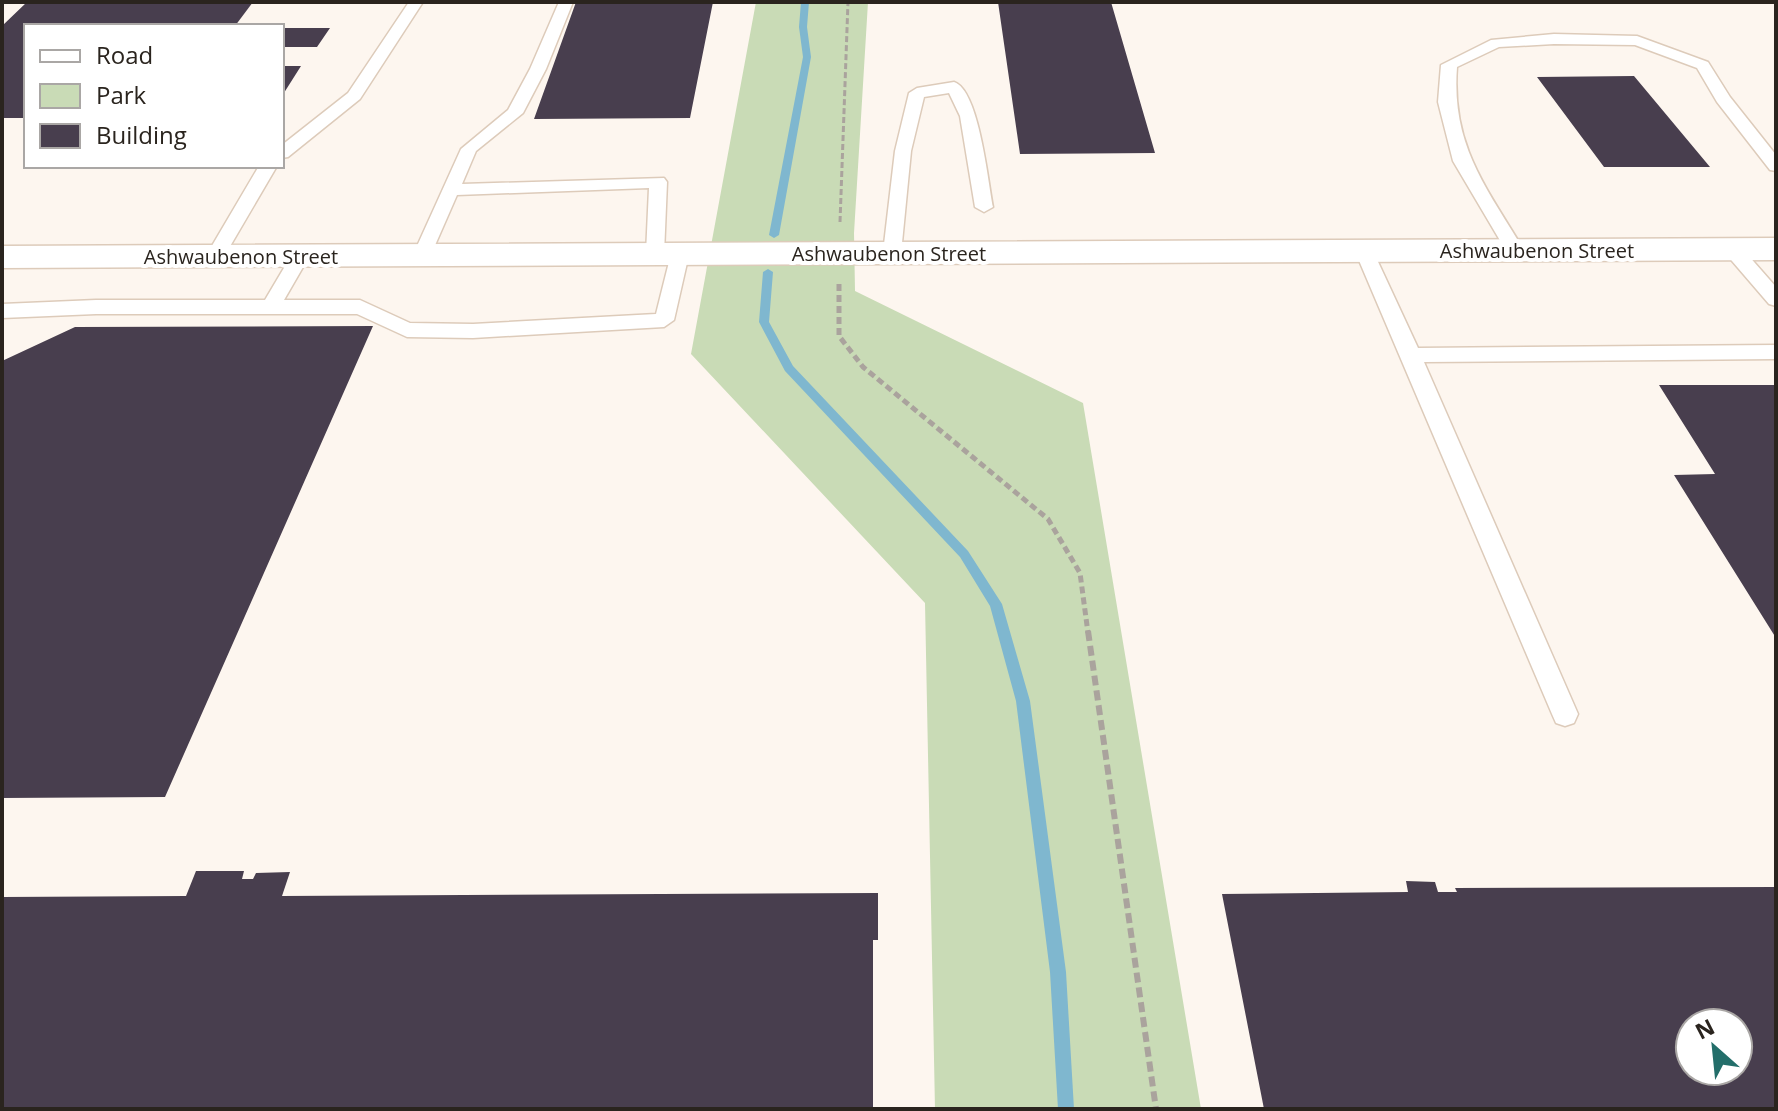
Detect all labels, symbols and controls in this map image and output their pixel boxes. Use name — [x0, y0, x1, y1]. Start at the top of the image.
legend — [24, 24, 284, 168]
text: Road — [96, 38, 153, 71]
text: Park — [96, 78, 147, 111]
text: Building — [96, 118, 187, 151]
street label: Ashwaubenon Street — [1440, 237, 1634, 264]
street label: Ashwaubenon Street — [792, 240, 986, 267]
street label: Ashwaubenon Street — [144, 243, 338, 270]
north arrow — [1674, 1007, 1754, 1087]
text: N — [1690, 1011, 1719, 1046]

